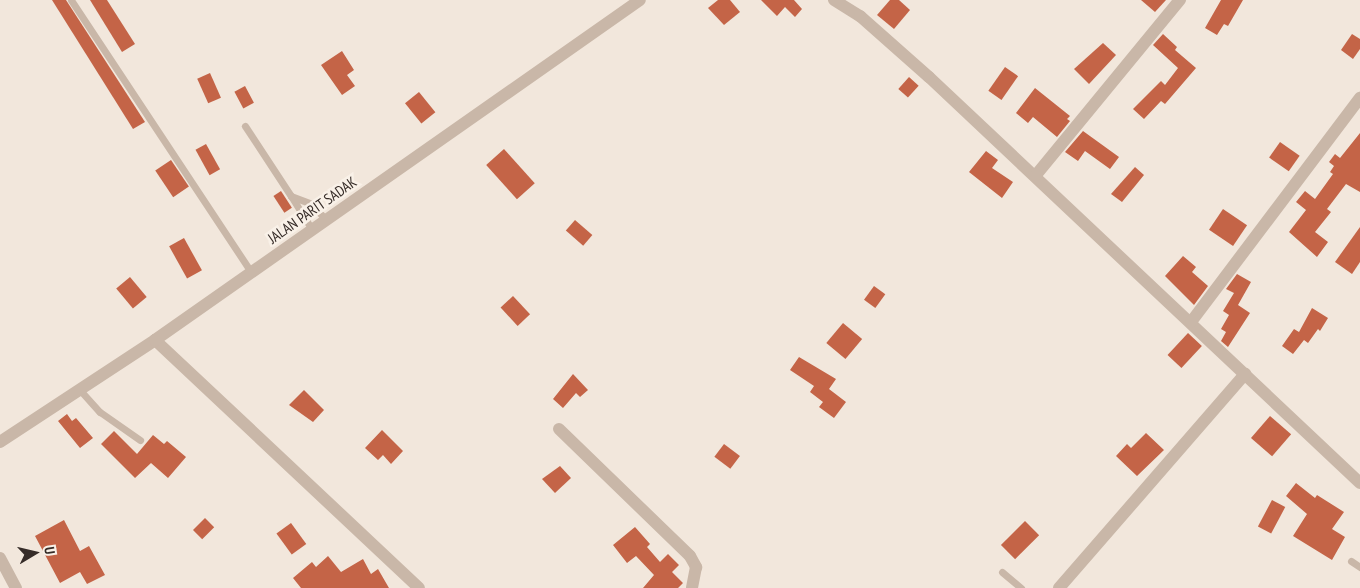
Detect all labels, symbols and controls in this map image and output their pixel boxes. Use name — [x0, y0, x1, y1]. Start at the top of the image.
street label: JALAN PARIT SADAK — [264, 173, 360, 247]
north arrow — [10, 528, 60, 578]
text: U — [40, 546, 59, 556]

